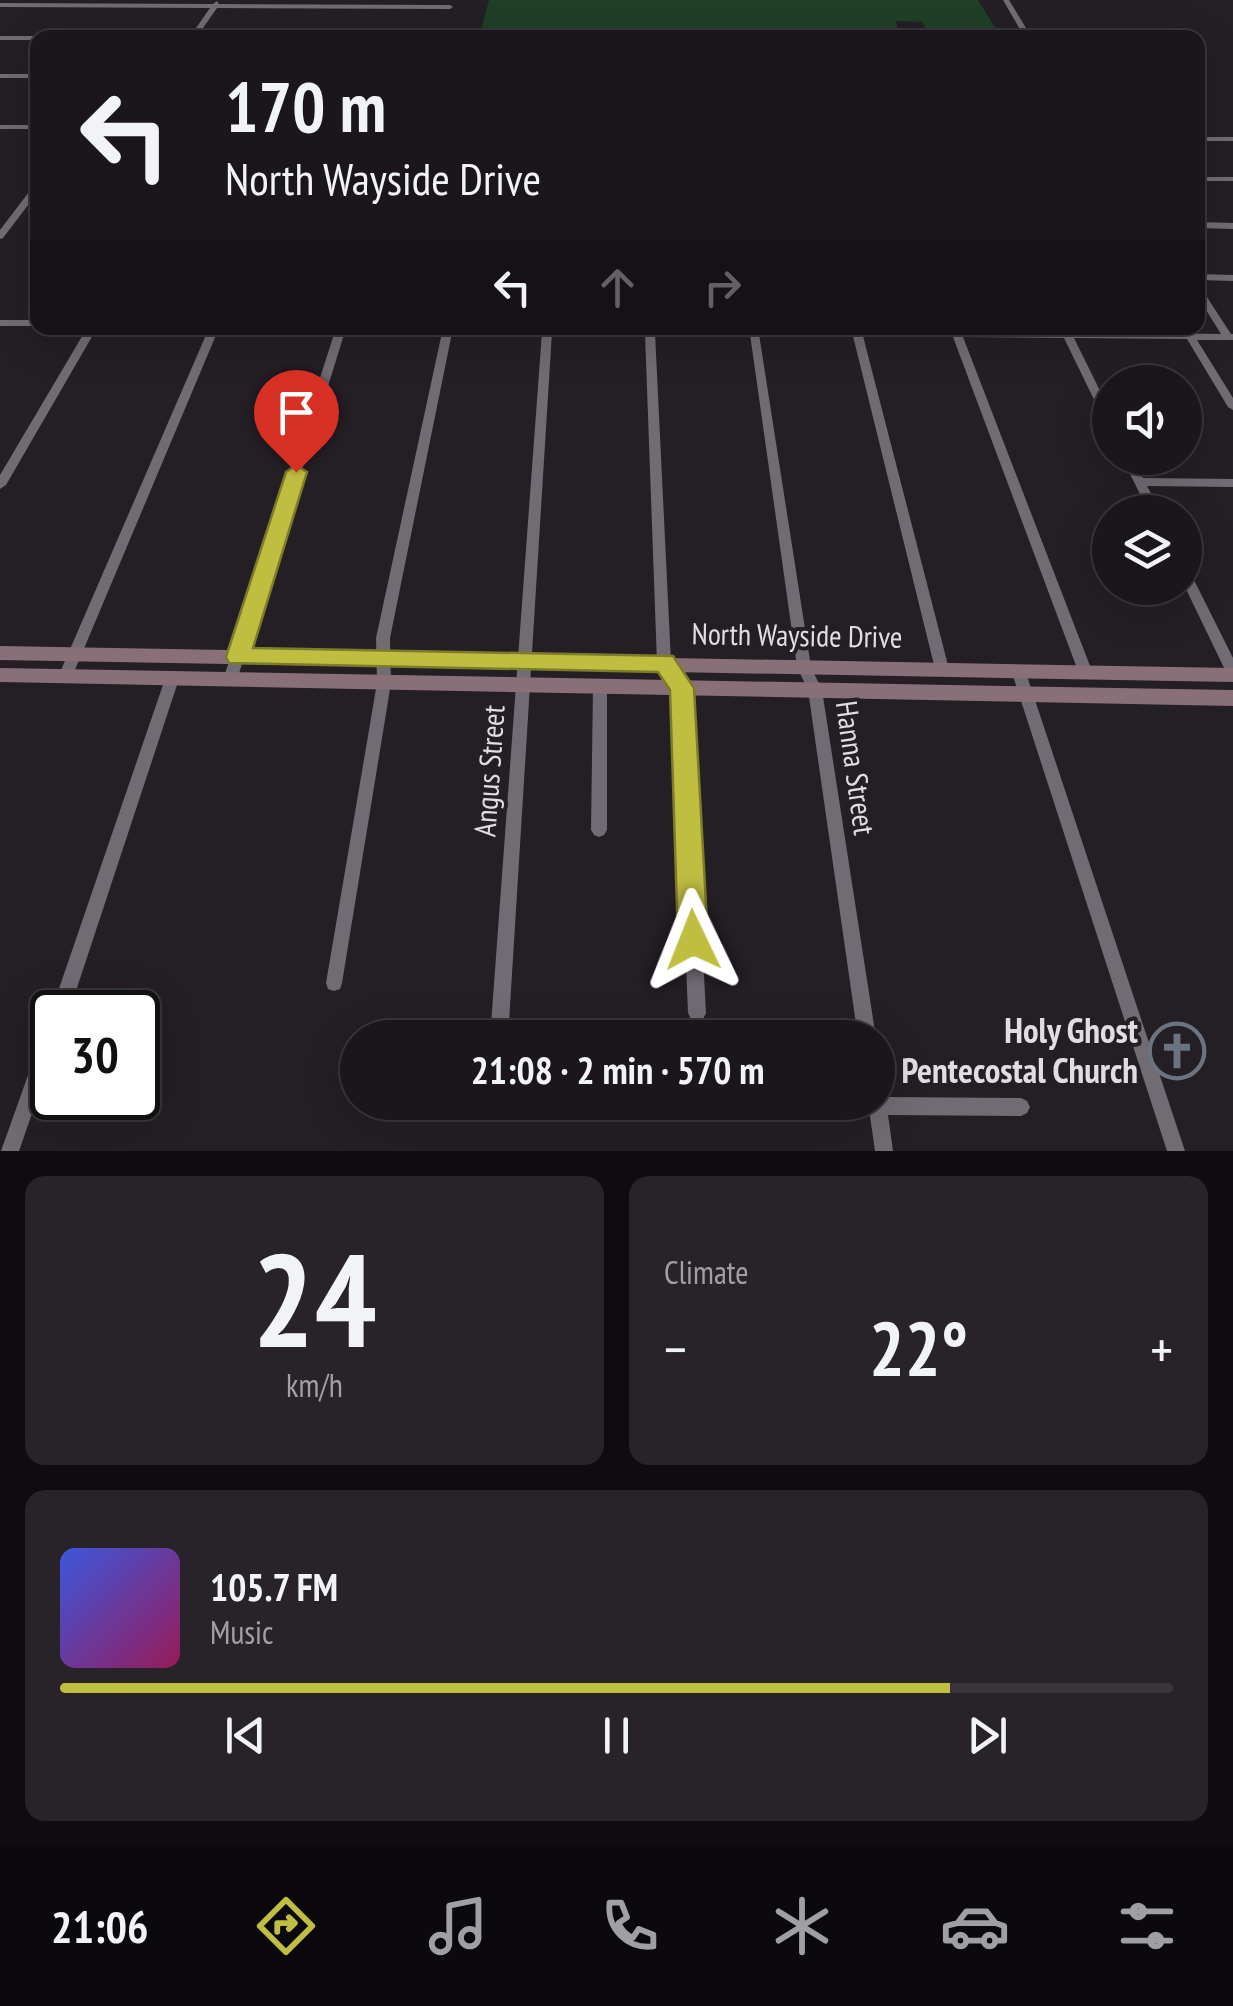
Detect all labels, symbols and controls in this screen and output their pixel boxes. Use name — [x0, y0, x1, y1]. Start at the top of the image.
text: 170 m — [225, 61, 386, 151]
icon: left — [60, 70, 190, 200]
text: North Wayside Drive — [225, 149, 541, 207]
icon: left — [485, 260, 540, 315]
icon: ahead — [590, 260, 645, 315]
icon: right — [695, 260, 750, 315]
map controls — [1092, 365, 1202, 605]
button: sound — [1092, 365, 1202, 475]
pin — [254, 370, 339, 473]
icon: arrive — [269, 385, 324, 440]
button: layers — [1092, 495, 1202, 605]
street label: North Wayside Drive — [691, 613, 903, 656]
street label: Hanna Street — [828, 698, 885, 838]
street label: Angus Street — [464, 703, 513, 838]
position arrow — [641, 888, 745, 992]
speed limit sign: 30 — [30, 990, 160, 1120]
place label: Holy Ghost Pentecostal Church — [901, 1007, 1138, 1093]
church icon: Holy Ghost Pentecostal Church — [1147, 1021, 1207, 1081]
text: 21:08 · 2 min · 570 m — [471, 1045, 764, 1094]
text: 24 — [252, 1215, 377, 1383]
text: Climate — [664, 1251, 748, 1293]
text: 22° — [869, 1300, 968, 1397]
text: − — [664, 1313, 687, 1384]
text: + — [1150, 1313, 1173, 1384]
text: km/h — [286, 1364, 343, 1406]
text: 105.7 FM — [210, 1562, 338, 1611]
text: Music — [210, 1611, 273, 1653]
icon: previous — [218, 1708, 273, 1763]
icon: pause — [589, 1708, 644, 1763]
icon: next — [960, 1708, 1015, 1763]
icon: directions — [251, 1891, 321, 1961]
icon: music — [423, 1891, 493, 1961]
icon: phone — [595, 1891, 665, 1961]
icon: climate — [767, 1891, 837, 1961]
icon: car — [940, 1891, 1010, 1961]
icon: filters — [1112, 1891, 1182, 1961]
text: 21:06 — [51, 1897, 148, 1955]

